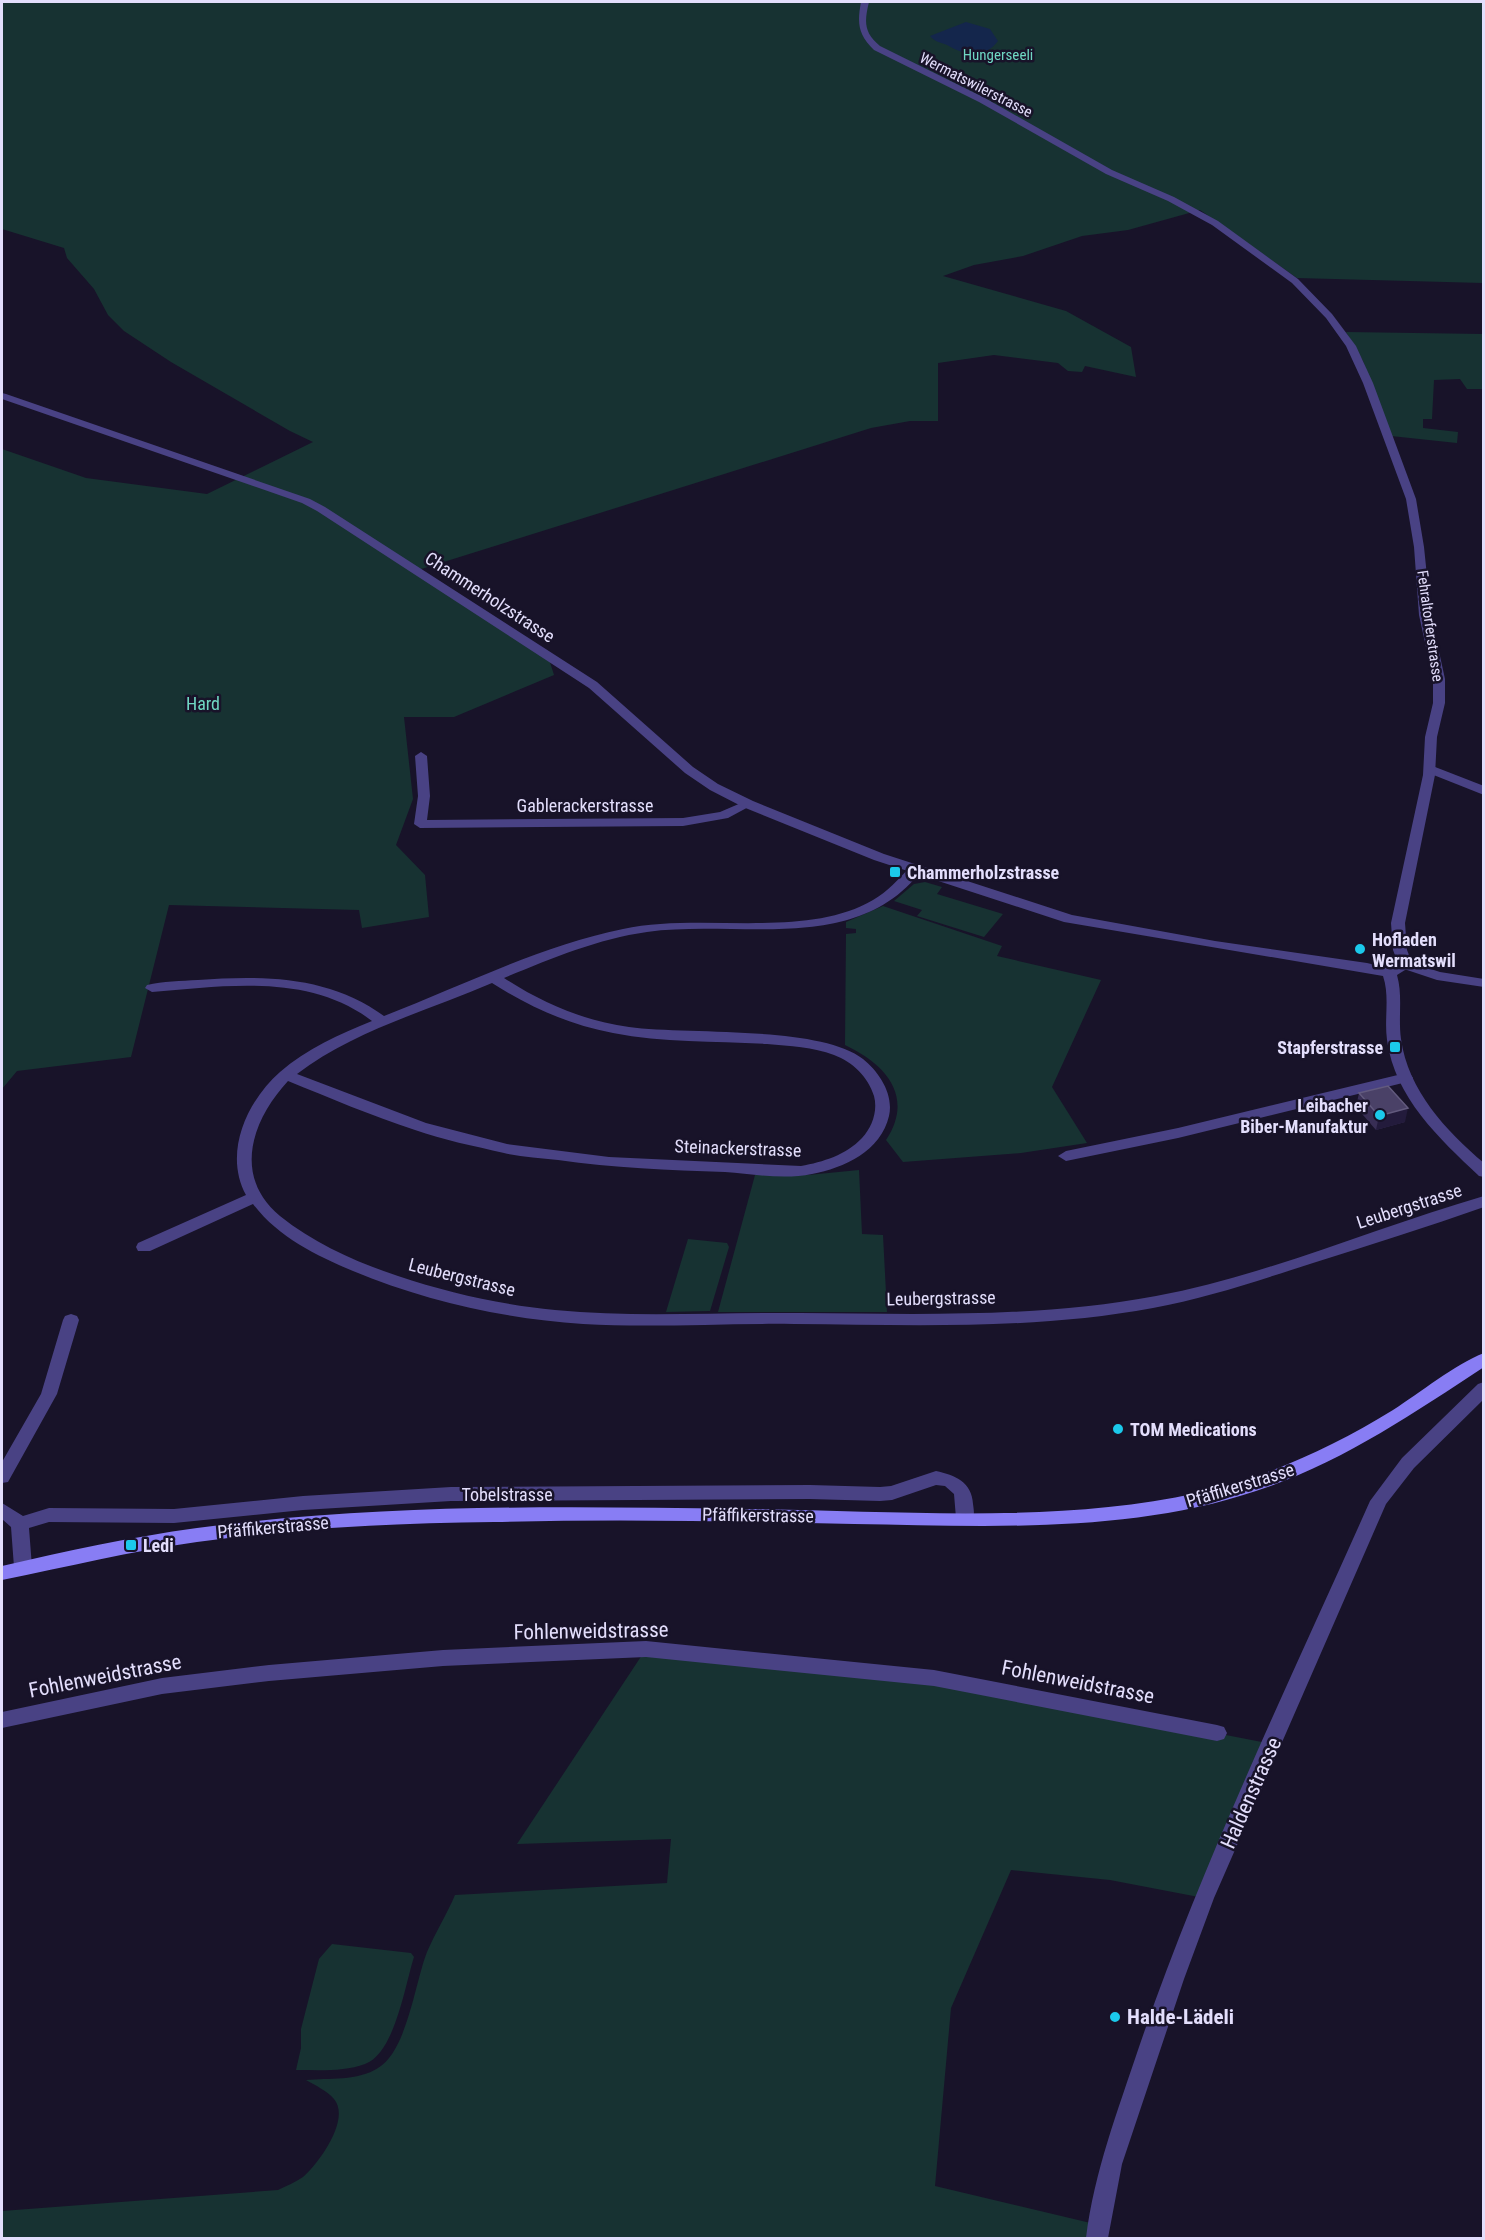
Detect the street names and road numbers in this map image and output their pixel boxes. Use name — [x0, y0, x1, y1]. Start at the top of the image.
street label: Wermatswilerstrasse — [917, 49, 1035, 121]
street label: Chammerholzstrasse — [421, 547, 559, 647]
street label: Fehraltorferstrasse — [1413, 569, 1447, 683]
street label: Gablerackerstrasse — [517, 795, 653, 816]
street label: Steinackerstrasse — [674, 1135, 802, 1161]
street label: Leubergstrasse — [1354, 1179, 1464, 1233]
street label: Leubergstrasse — [406, 1254, 518, 1300]
street label: Leubergstrasse — [886, 1287, 996, 1309]
street label: Pfäffikerstrasse — [1184, 1459, 1296, 1511]
street label: Tobelstrasse — [461, 1484, 553, 1505]
street label: Pfäffikerstrasse — [702, 1504, 814, 1526]
street label: Pfäffikerstrasse — [216, 1512, 330, 1542]
street label: Fohlenweidstrasse — [513, 1618, 669, 1644]
street label: Fohlenweidstrasse — [27, 1649, 184, 1703]
street label: Fohlenweidstrasse — [1000, 1655, 1157, 1709]
street label: Haldenstrasse — [1216, 1734, 1286, 1852]

